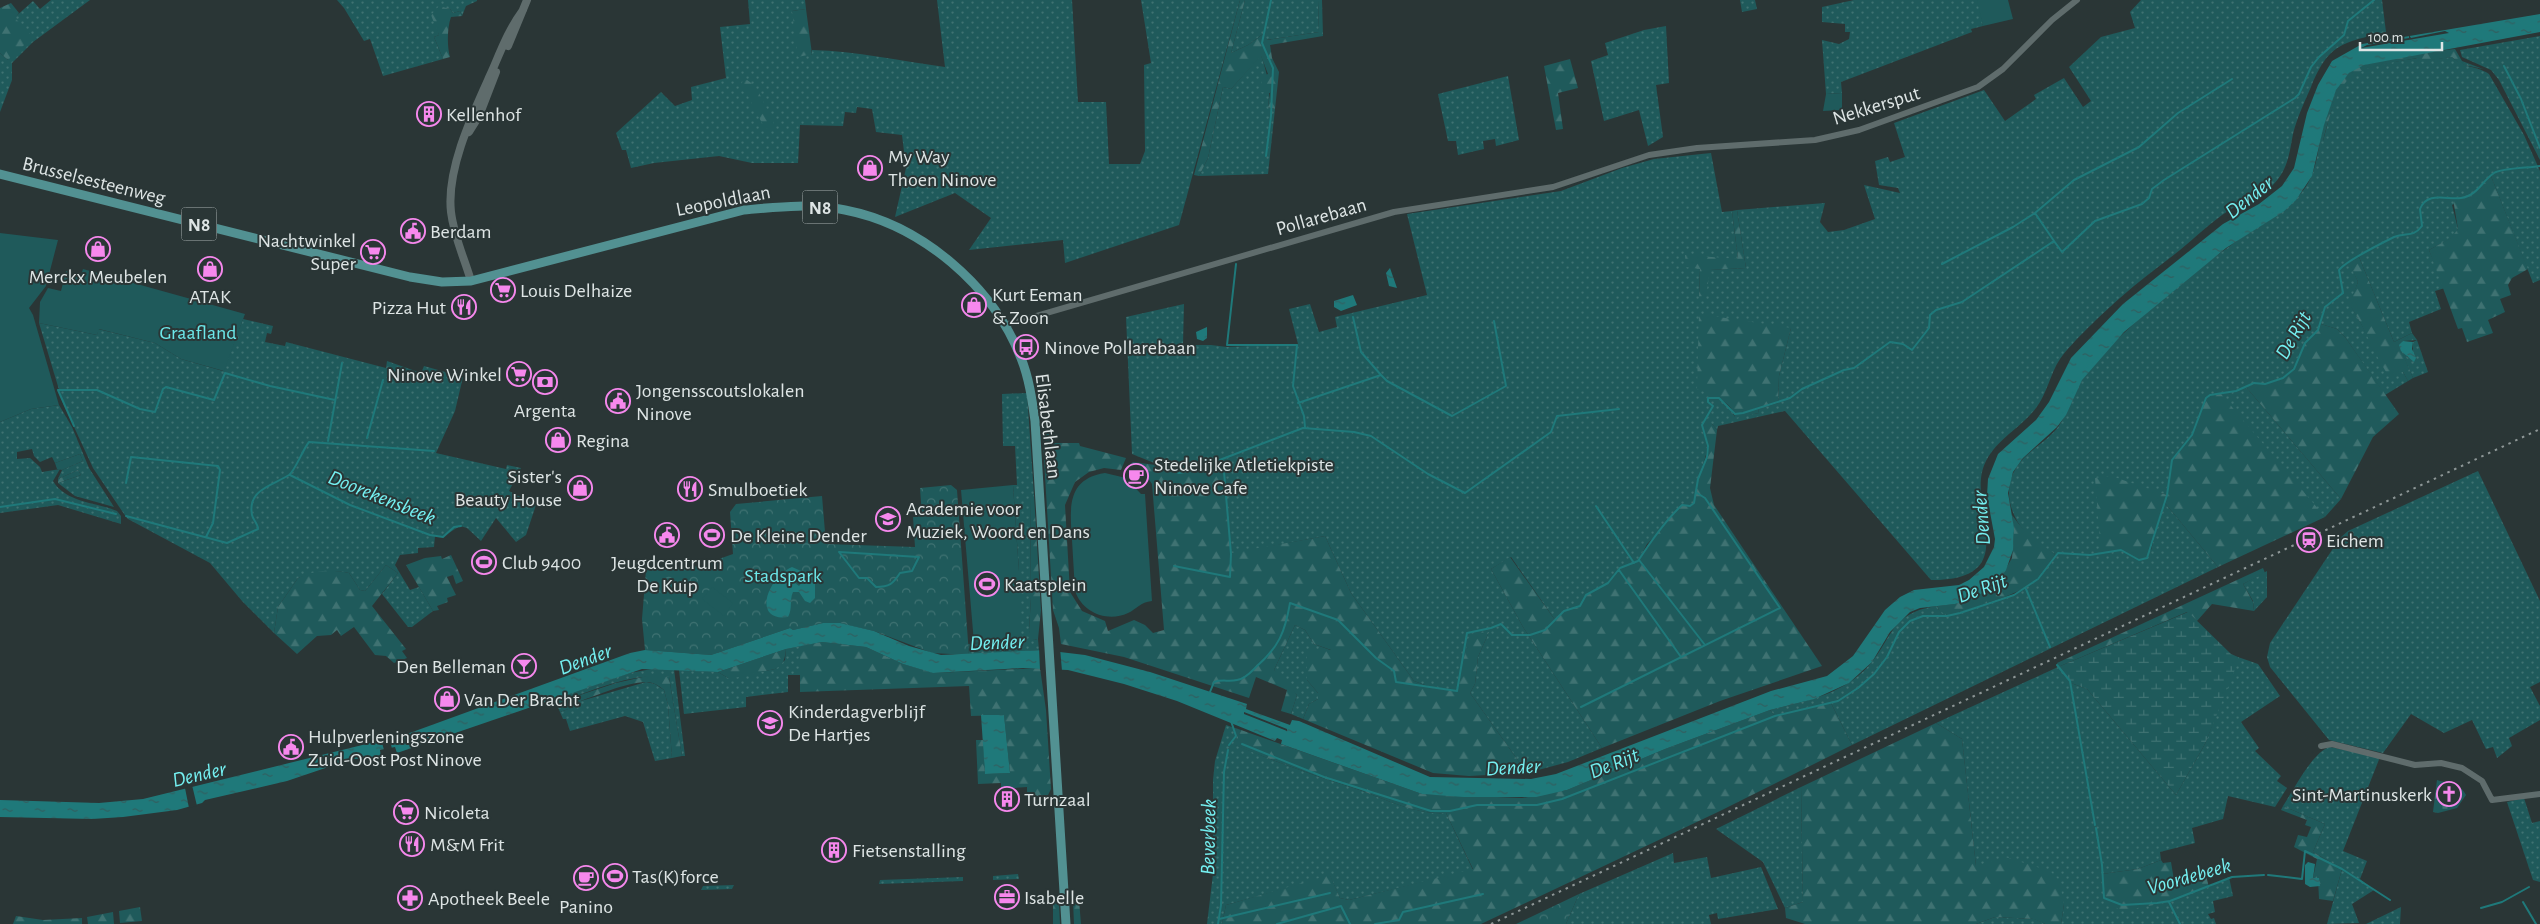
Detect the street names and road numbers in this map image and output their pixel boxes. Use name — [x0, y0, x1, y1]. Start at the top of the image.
street label: Nekkersput — [1830, 83, 1923, 129]
street label: Brusselsesteenweg — [20, 154, 168, 208]
street label: Leopoldlaan — [674, 182, 772, 220]
road number: N8 — [802, 190, 838, 223]
street label: Pollarebaan — [1274, 195, 1369, 239]
road number: N8 — [182, 208, 216, 240]
street label: Elisabethlaan — [1032, 372, 1064, 480]

